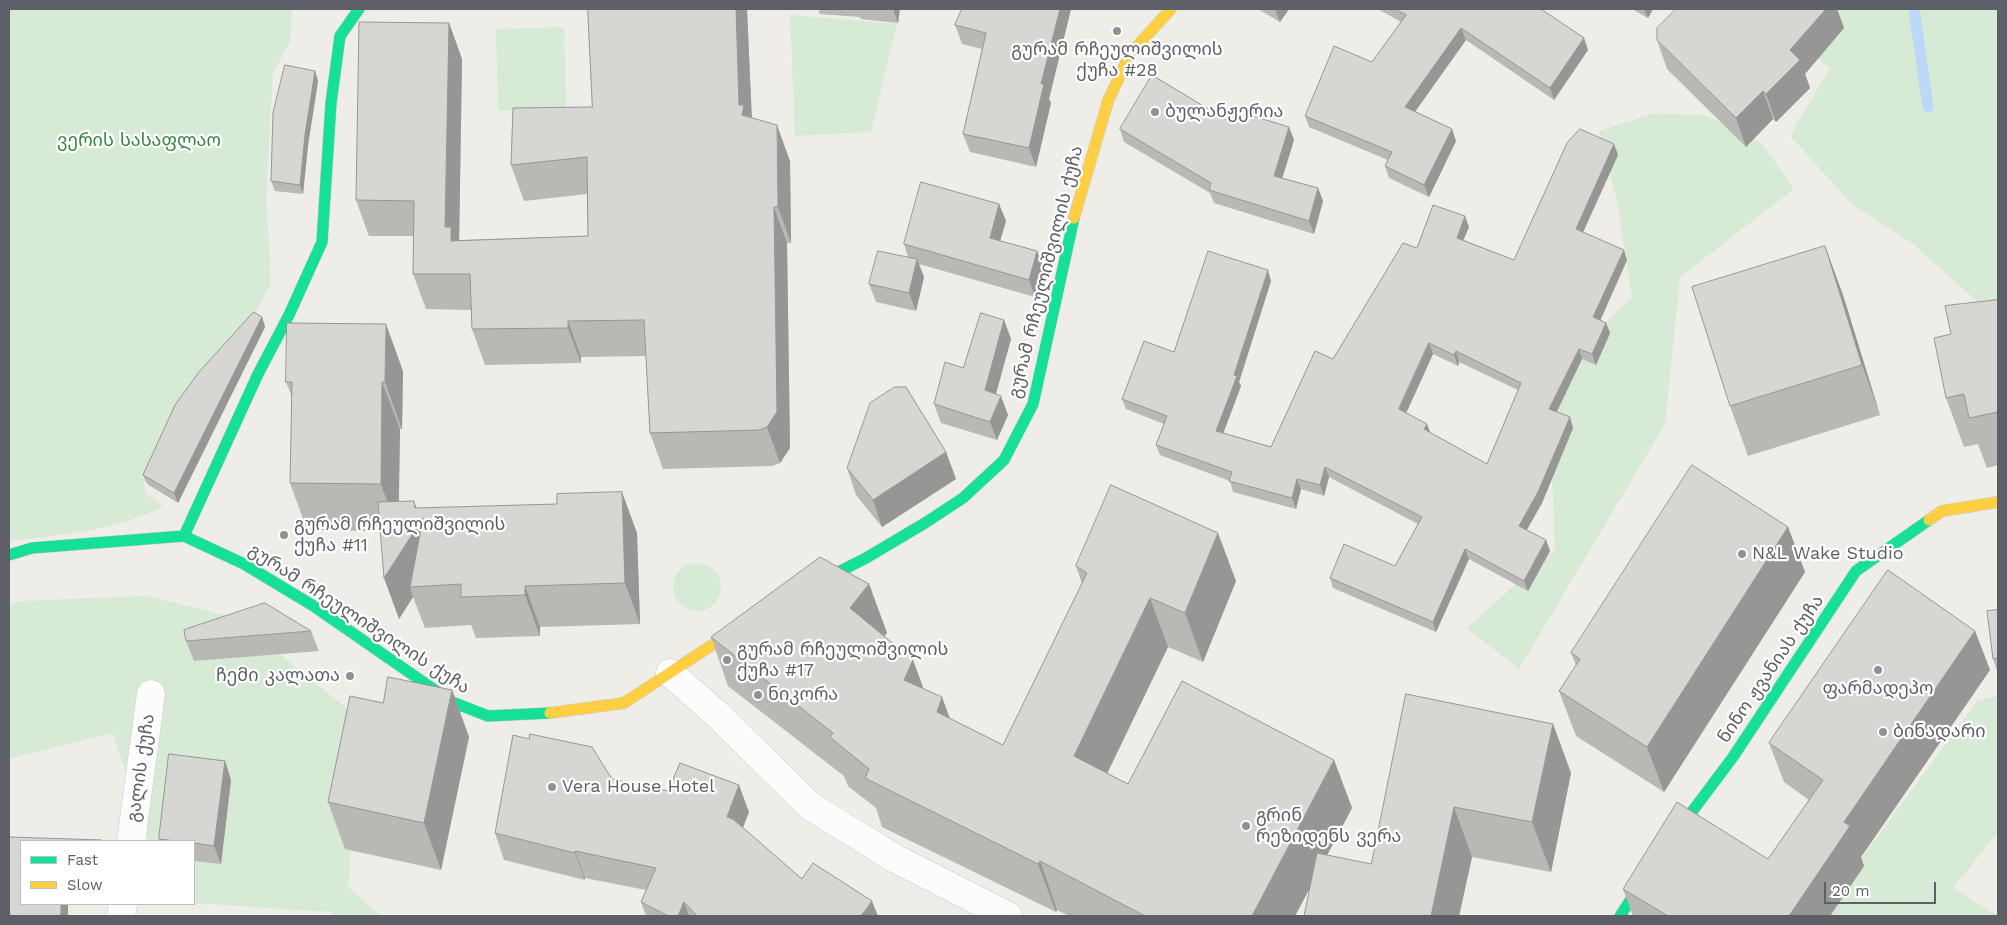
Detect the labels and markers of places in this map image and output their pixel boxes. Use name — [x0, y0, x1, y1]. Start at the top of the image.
marker: გურამ რჩეულიშვილის ქუჩა #28 — [1111, 25, 1123, 37]
place label: გურამ რჩეულიშვილის ქუჩა #28 — [1011, 39, 1223, 82]
place label: ბულანჟერია — [1165, 101, 1283, 123]
marker: ბულანჟერია — [1149, 106, 1161, 118]
place label: გურამ რჩეულიშვილის ქუჩა #11 — [294, 514, 505, 556]
marker: გურამ რჩეულიშვილის ქუჩა #11 — [278, 529, 290, 541]
place label: N&L Wake Studio — [1752, 543, 1904, 565]
marker: N&L Wake Studio — [1736, 548, 1748, 560]
place label: გურამ რჩეულიშვილის ქუჩა #17 — [737, 639, 948, 682]
marker: გურამ რჩეულიშვილის ქუჩა #17 — [721, 654, 733, 666]
marker: ფარმადეპო — [1872, 664, 1884, 676]
place label: ჩემი კალათა — [216, 665, 340, 687]
marker: ჩემი კალათა — [344, 670, 356, 682]
place label: ფარმადეპო — [1822, 678, 1934, 700]
place label: ნიკორა — [768, 684, 838, 706]
marker: ნიკორა — [752, 689, 764, 701]
place label: ბინადარი — [1893, 721, 1986, 743]
marker: ბინადარი — [1877, 726, 1889, 738]
place label: Vera House Hotel — [562, 776, 715, 798]
marker: Vera House Hotel — [546, 781, 558, 793]
place label: გრინ რეზიდენს ვერა — [1256, 805, 1401, 848]
marker: გრინ რეზიდენს ვერა — [1240, 820, 1252, 832]

